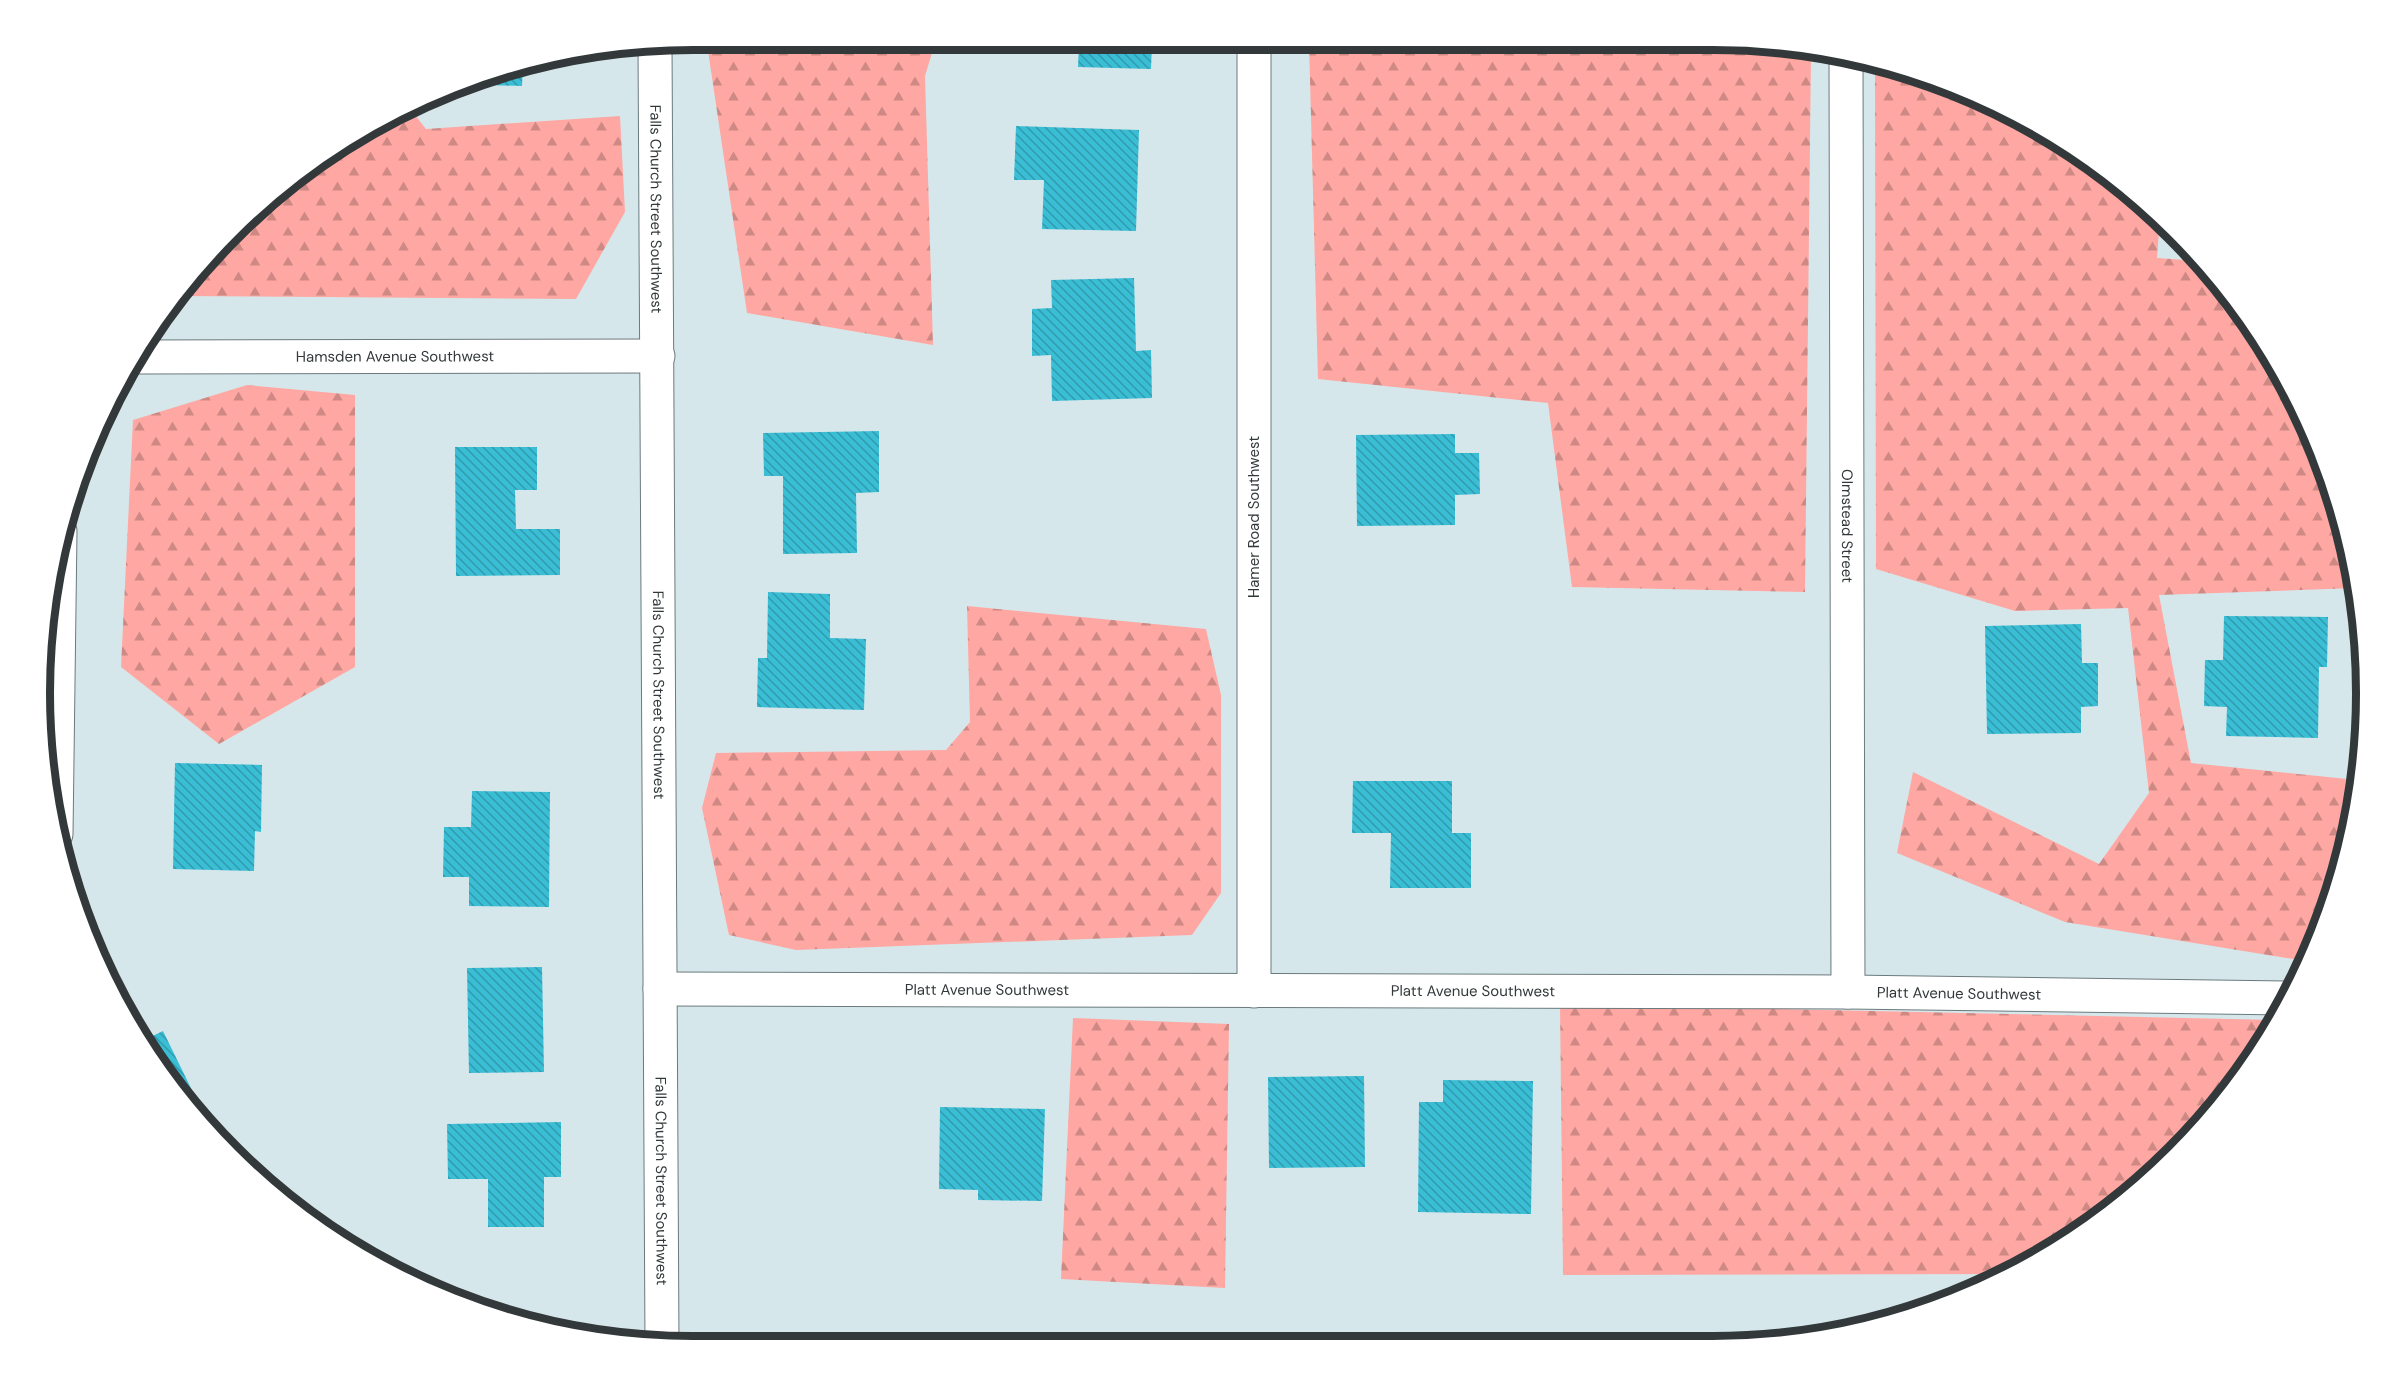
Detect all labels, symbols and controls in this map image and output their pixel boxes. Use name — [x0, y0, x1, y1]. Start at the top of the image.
street label: Falls Church Street Southwest — [645, 105, 666, 313]
street label: Hamsden Avenue Southwest — [296, 346, 494, 367]
street label: Hamer Road Southwest — [1244, 436, 1264, 598]
street label: Olmstead Street — [1837, 469, 1857, 583]
street label: Falls Church Street Southwest — [648, 591, 669, 799]
street label: Platt Avenue Southwest — [905, 980, 1069, 1000]
street label: Platt Avenue Southwest — [1391, 981, 1555, 1001]
street label: Platt Avenue Southwest — [1877, 982, 2041, 1005]
street label: Falls Church Street Southwest — [651, 1077, 672, 1285]

